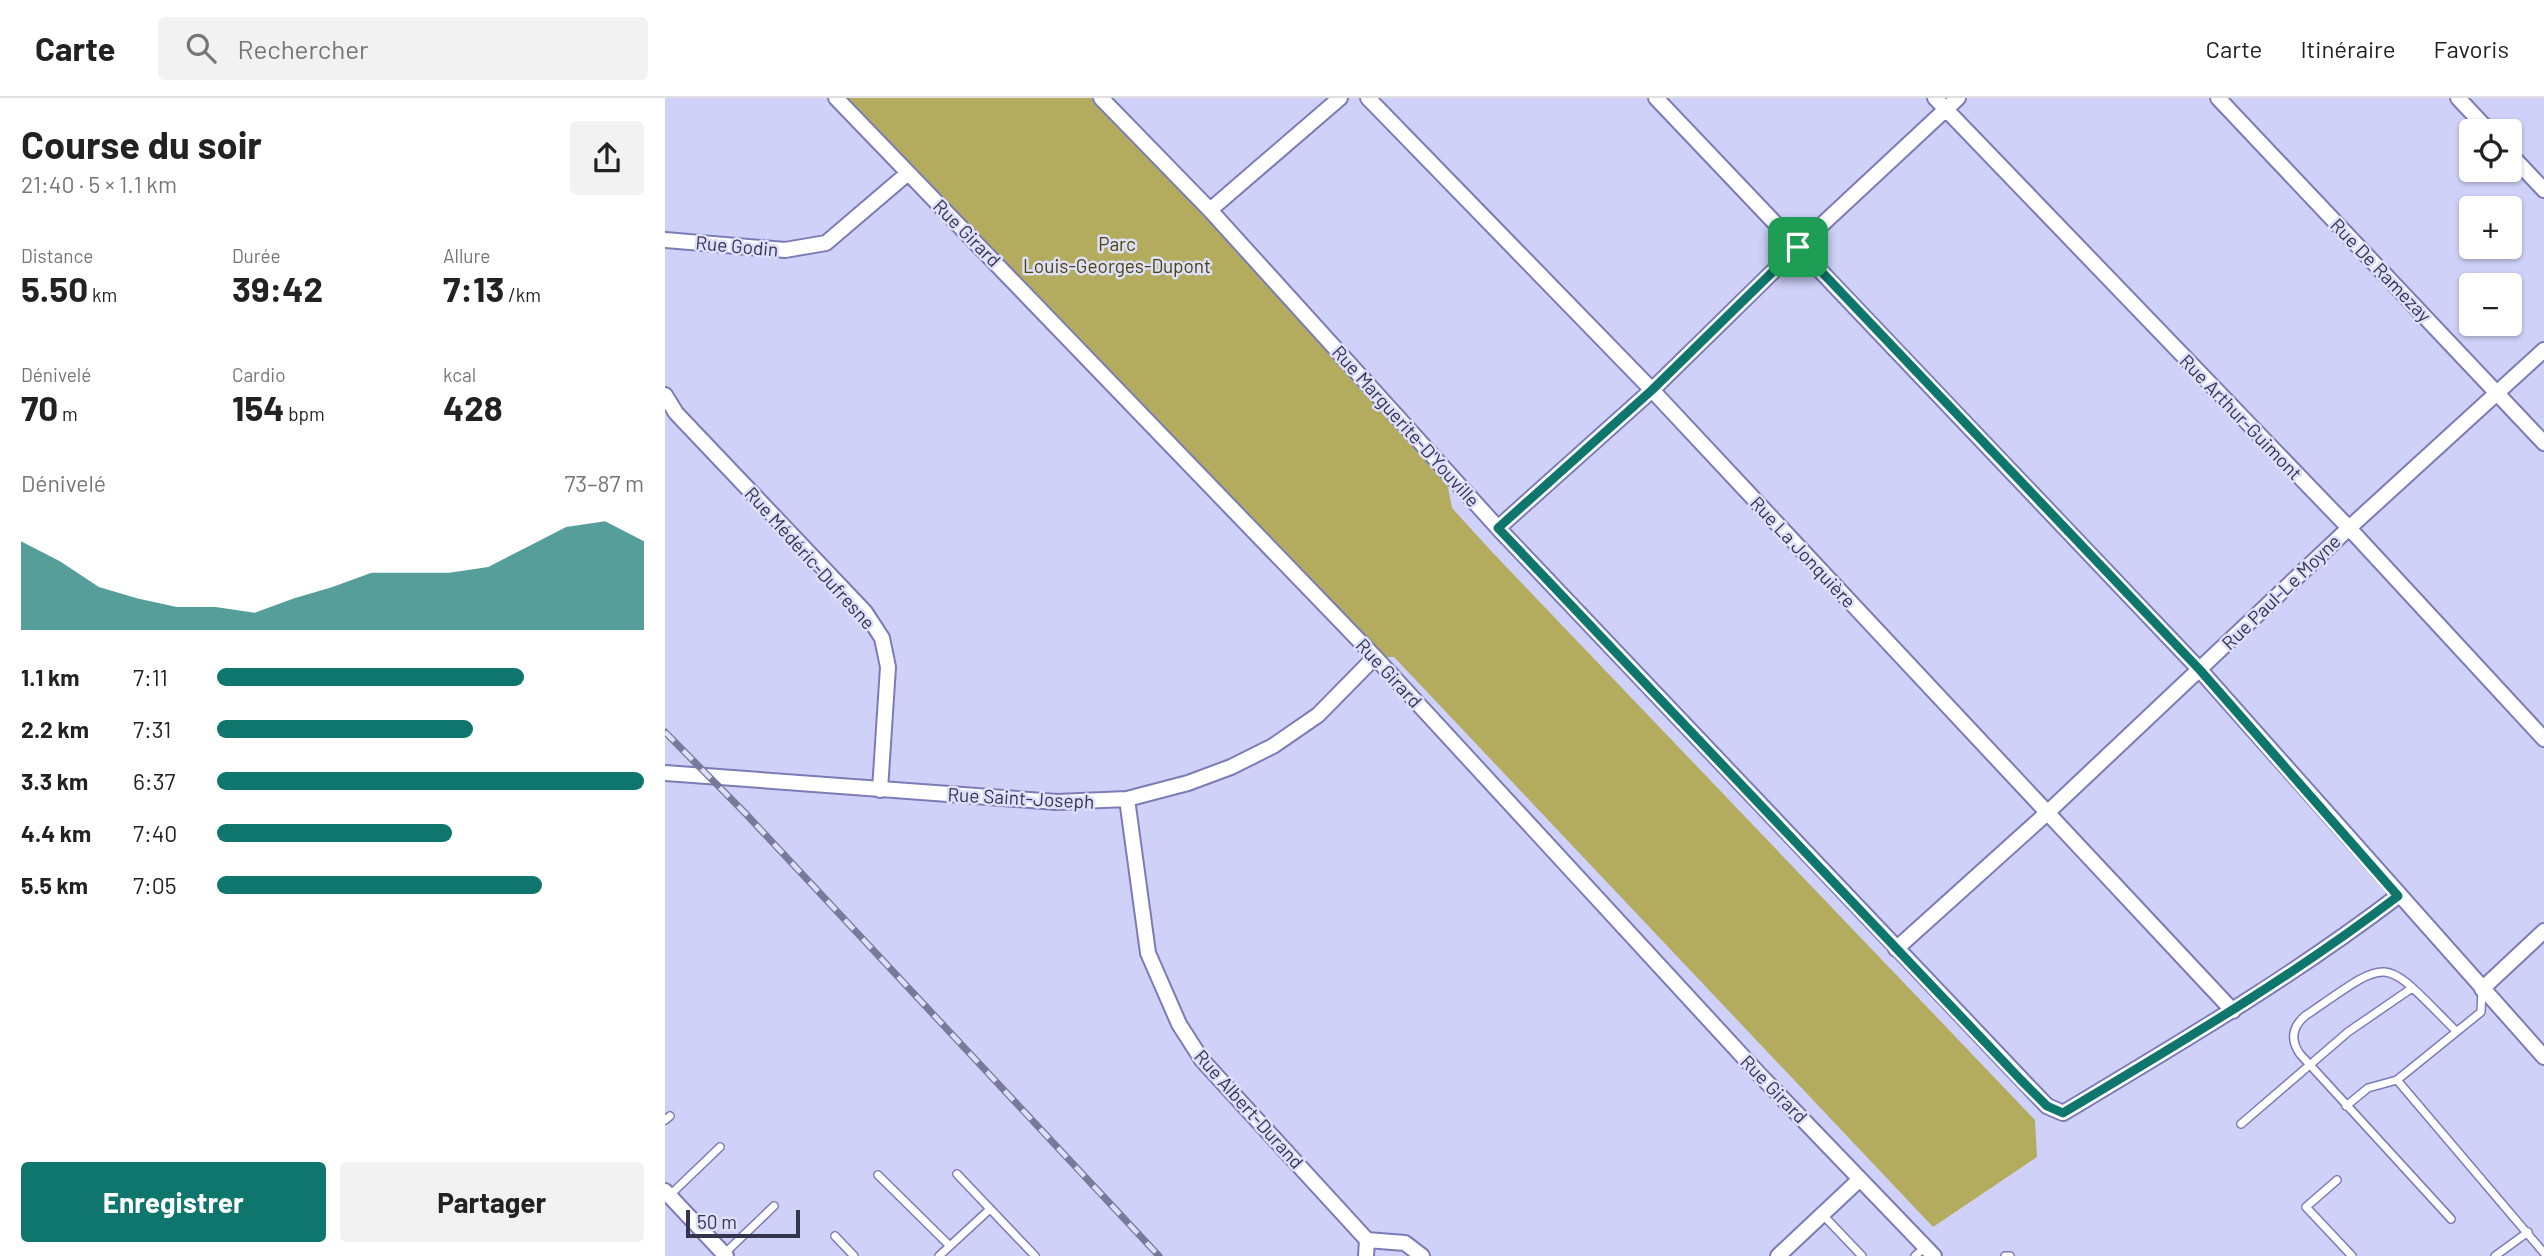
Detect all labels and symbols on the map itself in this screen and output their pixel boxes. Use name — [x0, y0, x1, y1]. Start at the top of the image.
street label: Rue Girard — [929, 194, 1006, 271]
street label: Rue De Ramezay — [2326, 213, 2437, 326]
pin — [1768, 217, 1828, 277]
street label: Rue Godin — [695, 230, 779, 261]
park label: Parc Louis-Georges-Dupont — [1023, 232, 1211, 277]
street label: Rue Marguerite-D'Youville — [1328, 340, 1485, 511]
street label: Rue Arthur-Guimont — [2175, 349, 2307, 484]
street label: Rue Médéric-Dufresne — [740, 482, 880, 634]
street label: Rue La Jonquière — [1746, 491, 1861, 612]
street label: Rue Paul-Le Moyne — [2217, 529, 2345, 654]
street label: Rue Girard — [1352, 633, 1427, 712]
street label: Rue Saint-Joseph — [947, 782, 1095, 813]
street label: Rue Albert-Durand — [1190, 1044, 1309, 1173]
street label: Rue Girard — [1736, 1050, 1813, 1128]
scale bar — [686, 1207, 800, 1239]

